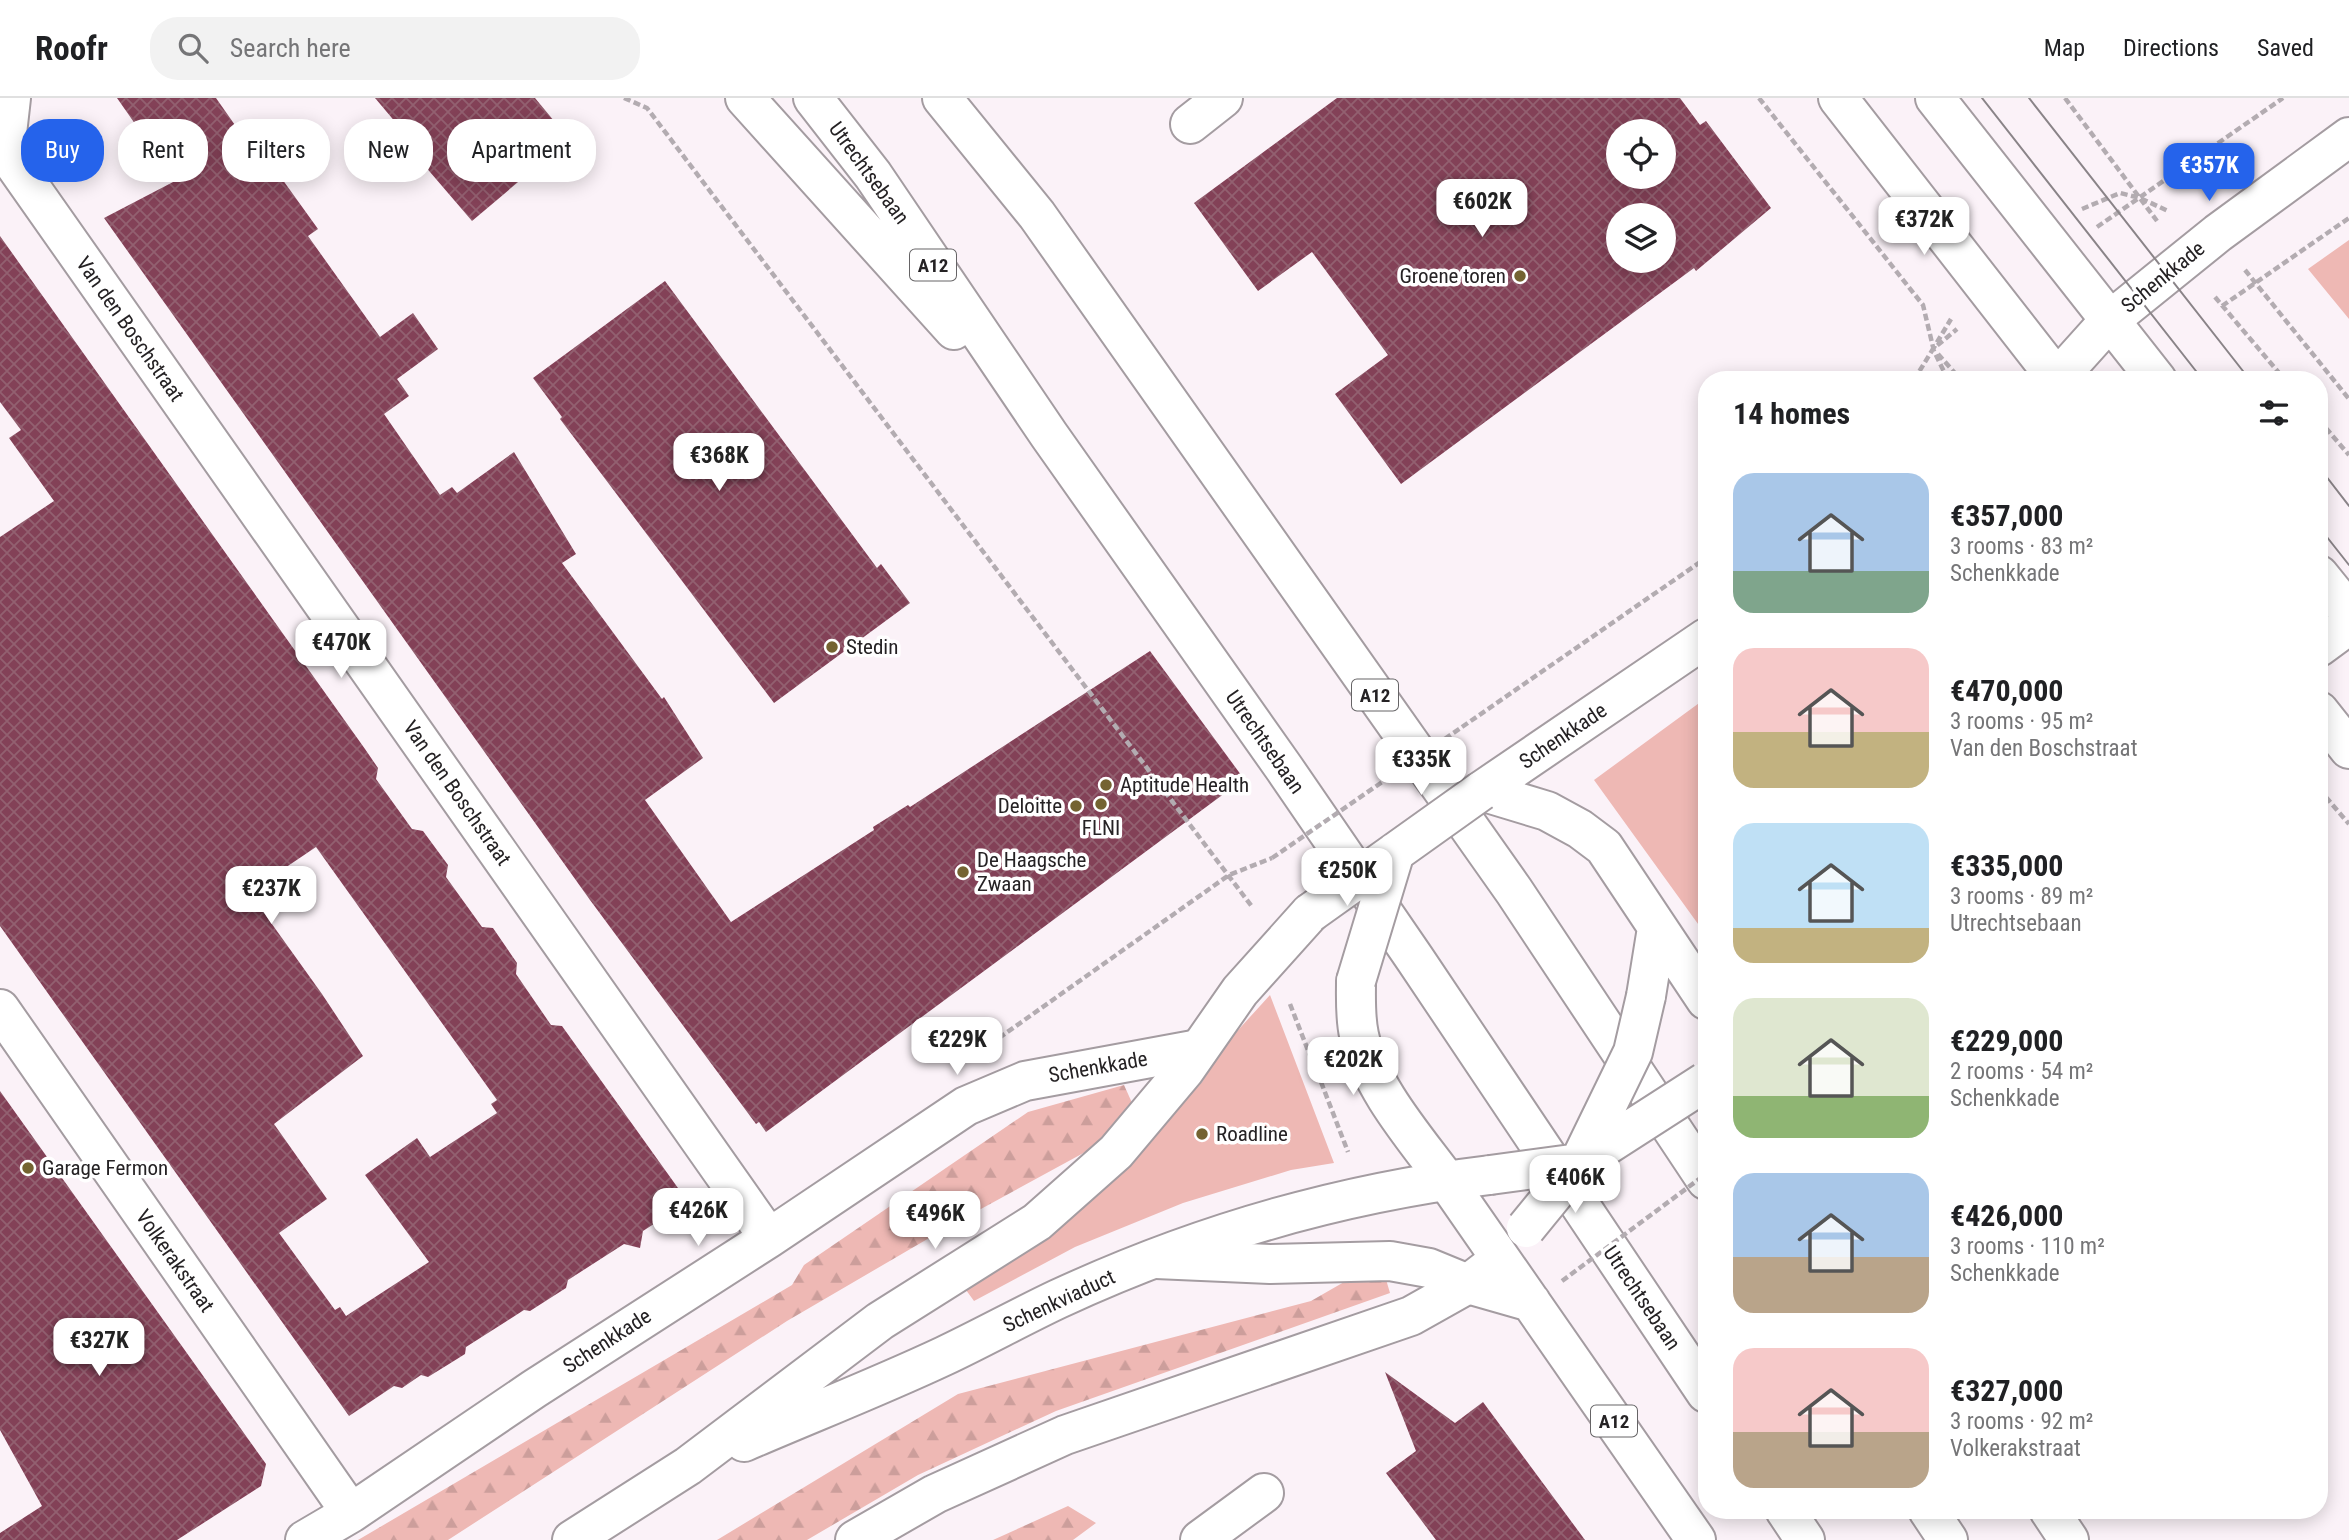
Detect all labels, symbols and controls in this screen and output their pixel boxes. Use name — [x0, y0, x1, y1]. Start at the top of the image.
search box — [150, 17, 640, 80]
text: Roofr — [35, 29, 108, 68]
icon: search — [174, 29, 212, 67]
text: Search here — [230, 33, 351, 63]
text: Map — [2044, 34, 2085, 62]
text: Directions — [2123, 34, 2219, 62]
text: Saved — [2257, 34, 2314, 62]
street label: Utrechtsebaan — [824, 117, 914, 229]
chip: Buy — [21, 119, 104, 182]
chip: Rent — [118, 119, 208, 182]
chip: Filters — [222, 119, 330, 182]
chip: New — [344, 119, 433, 182]
chip: Apartment — [447, 119, 596, 182]
map controls — [1606, 119, 1676, 273]
button: locate — [1606, 119, 1676, 189]
pin: €357K — [2160, 144, 2258, 203]
text: €357K — [2179, 152, 2239, 179]
pin: €602K — [1433, 180, 1531, 239]
text: €602K — [1452, 188, 1512, 215]
pin: €372K — [1875, 198, 1973, 257]
button: layers — [1606, 203, 1676, 273]
text: €372K — [1894, 206, 1954, 233]
street label: Schenkkade — [2117, 236, 2210, 318]
road number: A12 — [910, 250, 956, 280]
street label: Van den Boschstraat — [71, 252, 189, 406]
place label: Groene toren — [1399, 264, 1506, 288]
marker: Groene toren — [1512, 268, 1528, 284]
icon: filters — [2255, 394, 2293, 432]
text: 14 homes — [1733, 396, 1850, 431]
pin: €368K — [670, 434, 768, 493]
text: €368K — [689, 442, 749, 469]
text: €357,000 — [1950, 498, 2063, 533]
icon: home — [1789, 501, 1873, 585]
text: 3 rooms · 83 m² — [1950, 533, 2093, 560]
text: Schenkkade — [1950, 560, 2060, 587]
pin: €470K — [292, 620, 390, 680]
text: €470K — [311, 629, 371, 656]
place label: Stedin — [846, 635, 898, 659]
marker: Stedin — [824, 639, 840, 655]
text: €470,000 — [1950, 673, 2063, 708]
icon: home — [1789, 676, 1873, 760]
road number: A12 — [1352, 680, 1398, 710]
street label: Utrechtsebaan — [1221, 686, 1309, 798]
street label: Schenkkade — [1515, 698, 1611, 774]
text: 3 rooms · 95 m² — [1950, 708, 2093, 735]
street label: Van den Boschstraat — [398, 716, 516, 870]
text: Van den Boschstraat — [1950, 735, 2137, 762]
pin: €335K — [1372, 738, 1470, 797]
text: €335K — [1391, 746, 1451, 773]
place label: Aptitude Health — [1120, 773, 1249, 797]
marker: Aptitude Health — [1098, 777, 1114, 793]
place label: Deloitte — [998, 794, 1062, 818]
marker: FLNI — [1093, 796, 1109, 812]
marker: Deloitte — [1068, 798, 1084, 814]
place label: FLNI — [1082, 816, 1120, 840]
place label: De Haagsche Zwaan — [977, 848, 1087, 896]
pin: €250K — [1298, 848, 1396, 908]
text: €335,000 — [1950, 848, 2063, 883]
icon: home — [1789, 851, 1873, 935]
text: €250K — [1317, 857, 1377, 884]
marker: De Haagsche Zwaan — [955, 864, 971, 880]
pin: €237K — [222, 866, 320, 926]
text: €237K — [241, 875, 301, 902]
text: 3 rooms · 89 m² — [1950, 883, 2093, 910]
text: Utrechtsebaan — [1950, 910, 2082, 937]
pin: €229K — [908, 1018, 1006, 1077]
text: €229,000 — [1950, 1023, 2063, 1058]
text: €229K — [927, 1026, 987, 1053]
icon: home — [1789, 1026, 1873, 1110]
pin: €202K — [1304, 1038, 1402, 1097]
street label: Schenkkade — [1047, 1046, 1149, 1088]
text: €202K — [1323, 1046, 1383, 1073]
text: 2 rooms · 54 m² — [1950, 1058, 2093, 1085]
text: Schenkkade — [1950, 1085, 2060, 1112]
place label: Roadline — [1216, 1122, 1288, 1146]
marker: Roadline — [1194, 1126, 1210, 1142]
place label: Garage Fermon — [42, 1156, 168, 1180]
pin: €406K — [1526, 1156, 1624, 1215]
marker: Garage Fermon — [20, 1160, 36, 1176]
text: €406K — [1545, 1164, 1605, 1191]
pin: €426K — [649, 1188, 747, 1248]
pin: €496K — [886, 1192, 984, 1251]
text: €426K — [668, 1197, 728, 1224]
text: €426,000 — [1950, 1198, 2063, 1233]
text: €496K — [905, 1200, 965, 1227]
icon: home — [1789, 1201, 1873, 1285]
street label: Volkerakstraat — [131, 1205, 219, 1317]
text: 3 rooms · 110 m² — [1950, 1233, 2105, 1260]
street label: Utrechtsebaan — [1598, 1241, 1686, 1355]
text: Schenkkade — [1950, 1260, 2060, 1287]
street label: Schenkviaduct — [999, 1265, 1119, 1337]
street label: Schenkkade — [559, 1304, 656, 1378]
pin: €327K — [50, 1318, 148, 1378]
text: €327K — [69, 1327, 129, 1354]
text: €327,000 — [1950, 1373, 2063, 1408]
icon: home — [1789, 1376, 1873, 1460]
road number: A12 — [1591, 1406, 1637, 1436]
text: 3 rooms · 92 m² — [1950, 1408, 2093, 1435]
text: Volkerakstraat — [1950, 1435, 2081, 1462]

